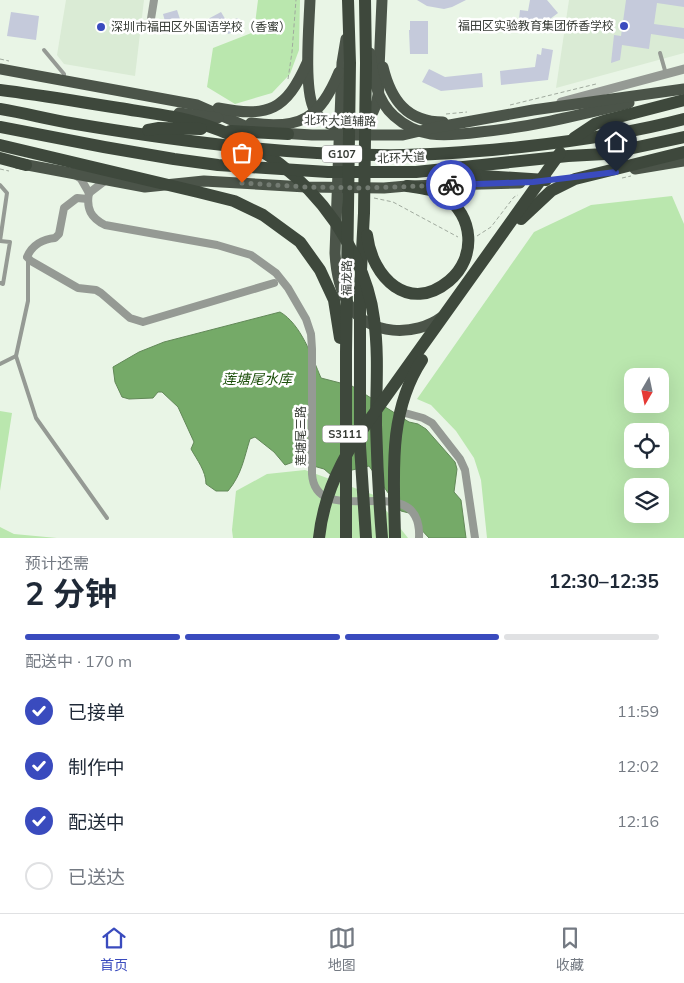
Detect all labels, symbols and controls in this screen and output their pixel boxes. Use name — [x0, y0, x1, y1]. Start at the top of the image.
place label: 福田区实验教育集团侨香学校 — [458, 18, 614, 33]
place label: 深圳市福田区外国语学校（香蜜） — [111, 19, 291, 34]
marker: 福田区实验教育集团侨香学校 — [618, 20, 630, 32]
marker: 深圳市福田区外国语学校（香蜜） — [95, 21, 107, 33]
street label: 北环大道辅路 — [304, 112, 376, 129]
pin — [595, 121, 637, 172]
icon: home — [602, 128, 630, 156]
pin — [221, 132, 263, 183]
icon: bag — [228, 139, 256, 167]
road number: G107 — [322, 146, 362, 162]
street label: 北环大道 — [377, 149, 425, 166]
courier — [426, 160, 476, 210]
icon: bike — [437, 171, 465, 199]
street label: 福龙路 — [339, 260, 354, 296]
north arrow — [624, 368, 669, 412]
map controls — [624, 368, 669, 523]
water label: 莲塘尾水库 — [222, 370, 294, 388]
street label: 莲塘尾三路 — [293, 406, 308, 466]
button: locate — [624, 423, 669, 468]
road number: S3111 — [322, 426, 368, 442]
button: layers — [624, 478, 669, 523]
text: 预计还需 — [25, 553, 89, 573]
text: 12:30–12:35 — [549, 569, 659, 593]
text: 2 分钟 — [25, 573, 117, 613]
text: 配送中 · 170 m — [25, 651, 132, 671]
icon: check — [25, 697, 53, 725]
text: 已接单 — [68, 700, 125, 724]
text: 11:59 — [617, 701, 659, 721]
icon: check — [25, 752, 53, 780]
text: 制作中 — [68, 755, 125, 779]
text: 12:02 — [617, 756, 659, 776]
icon: check — [25, 807, 53, 835]
text: 配送中 — [68, 810, 125, 834]
text: 12:16 — [617, 811, 659, 831]
text: 已送达 — [68, 865, 125, 889]
tab: 首页 — [100, 924, 128, 974]
tab: 地图 — [328, 924, 356, 974]
tab: 收藏 — [556, 924, 584, 974]

